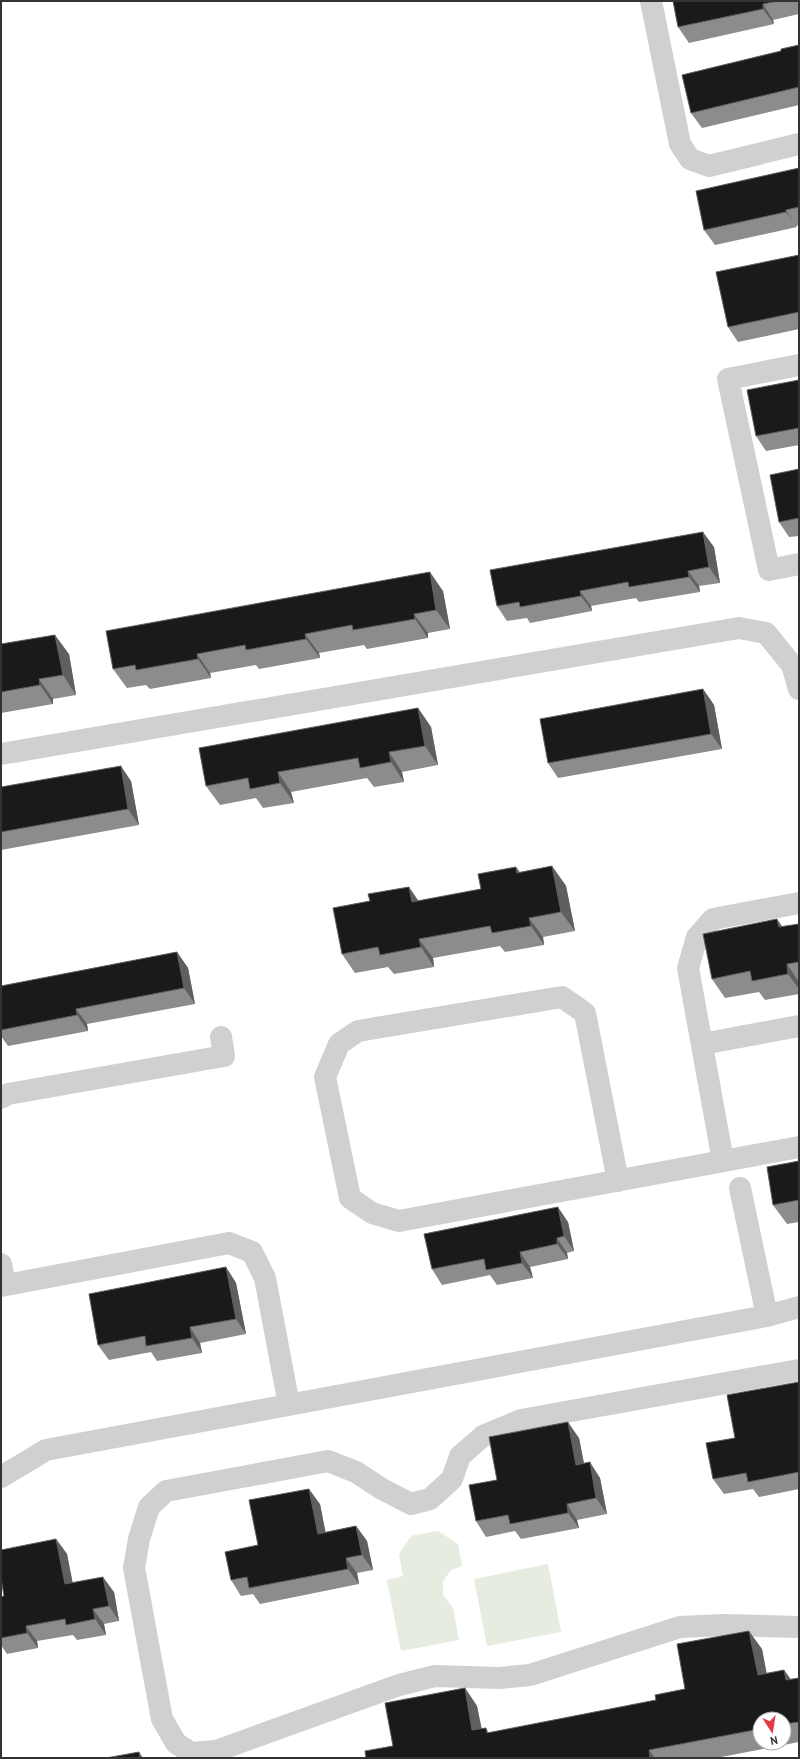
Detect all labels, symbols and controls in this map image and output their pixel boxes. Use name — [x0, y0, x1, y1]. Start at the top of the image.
north arrow — [752, 1711, 792, 1751]
text: N — [769, 1733, 779, 1748]

